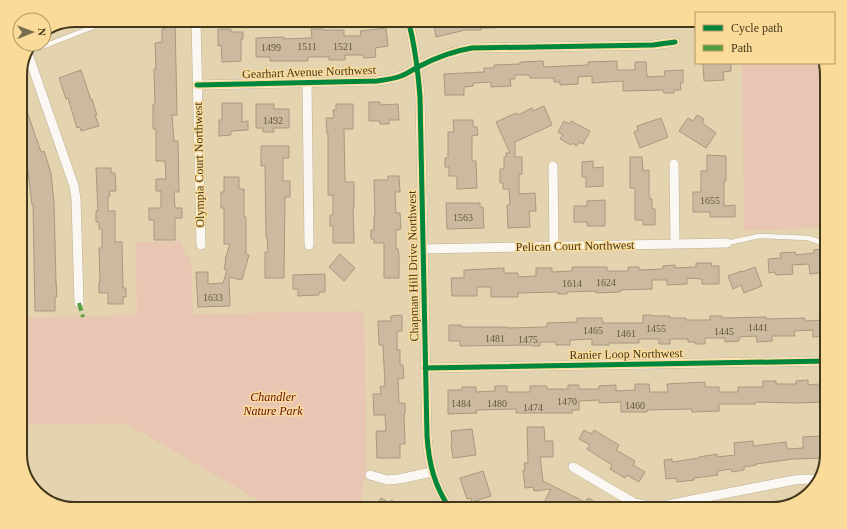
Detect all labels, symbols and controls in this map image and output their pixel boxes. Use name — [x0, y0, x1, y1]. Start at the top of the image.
north arrow — [12, 12, 52, 52]
legend — [695, 12, 835, 64]
text: Cycle path — [731, 21, 783, 35]
text: N — [36, 28, 48, 36]
house number: 1511 — [297, 41, 317, 52]
house number: 1521 — [333, 41, 353, 52]
text: Path — [731, 41, 752, 55]
house number: 1499 — [261, 42, 281, 53]
street label: Gearhart Avenue Northwest — [242, 63, 377, 81]
street label: Olympia Court Northwest — [191, 102, 207, 228]
house number: 1492 — [263, 115, 283, 126]
street label: Chapman Hill Drive Northwest — [405, 190, 421, 342]
house number: 1655 — [700, 195, 720, 206]
house number: 1563 — [453, 212, 473, 223]
street label: Pelican Court Northwest — [516, 238, 635, 254]
house number: 1624 — [596, 277, 616, 288]
house number: 1614 — [562, 278, 582, 289]
house number: 1633 — [203, 292, 223, 303]
house number: 1441 — [748, 322, 768, 333]
house number: 1455 — [646, 323, 666, 334]
house number: 1465 — [583, 325, 603, 336]
house number: 1445 — [714, 326, 734, 337]
house number: 1461 — [616, 328, 636, 339]
house number: 1481 — [485, 333, 505, 344]
house number: 1475 — [518, 334, 538, 345]
street label: Ranier Loop Northwest — [569, 346, 683, 362]
park label: Chandler Nature Park — [242, 390, 303, 418]
house number: 1470 — [557, 396, 577, 407]
house number: 1484 — [451, 398, 471, 409]
house number: 1480 — [487, 398, 507, 409]
house number: 1460 — [625, 400, 645, 411]
house number: 1474 — [523, 402, 543, 413]

